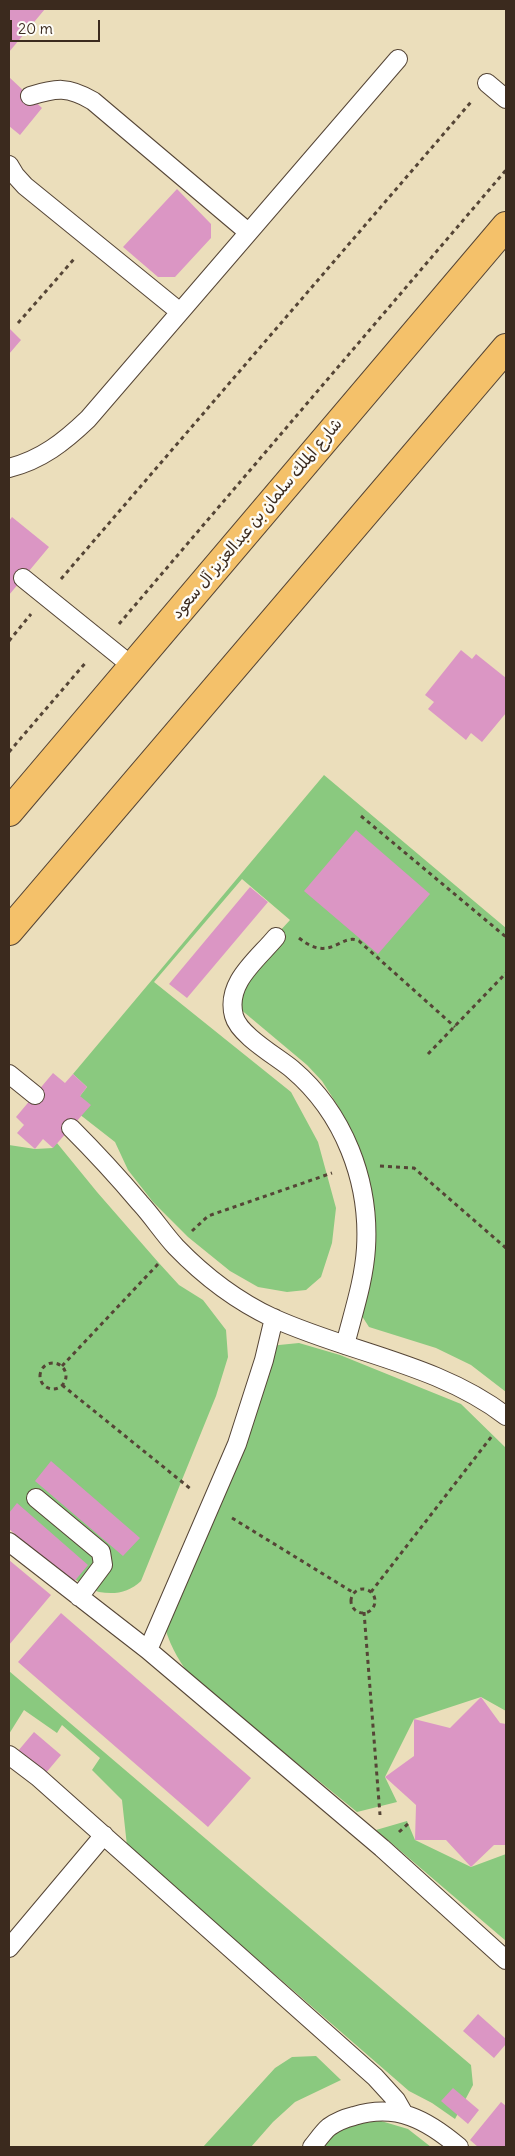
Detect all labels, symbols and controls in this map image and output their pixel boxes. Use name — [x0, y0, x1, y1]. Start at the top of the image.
scale bar — [12, 10, 102, 42]
text: 20 m — [18, 19, 53, 38]
street label: شارع الملك سلمان بن عبدالعزيز آل سعود — [168, 415, 346, 623]

